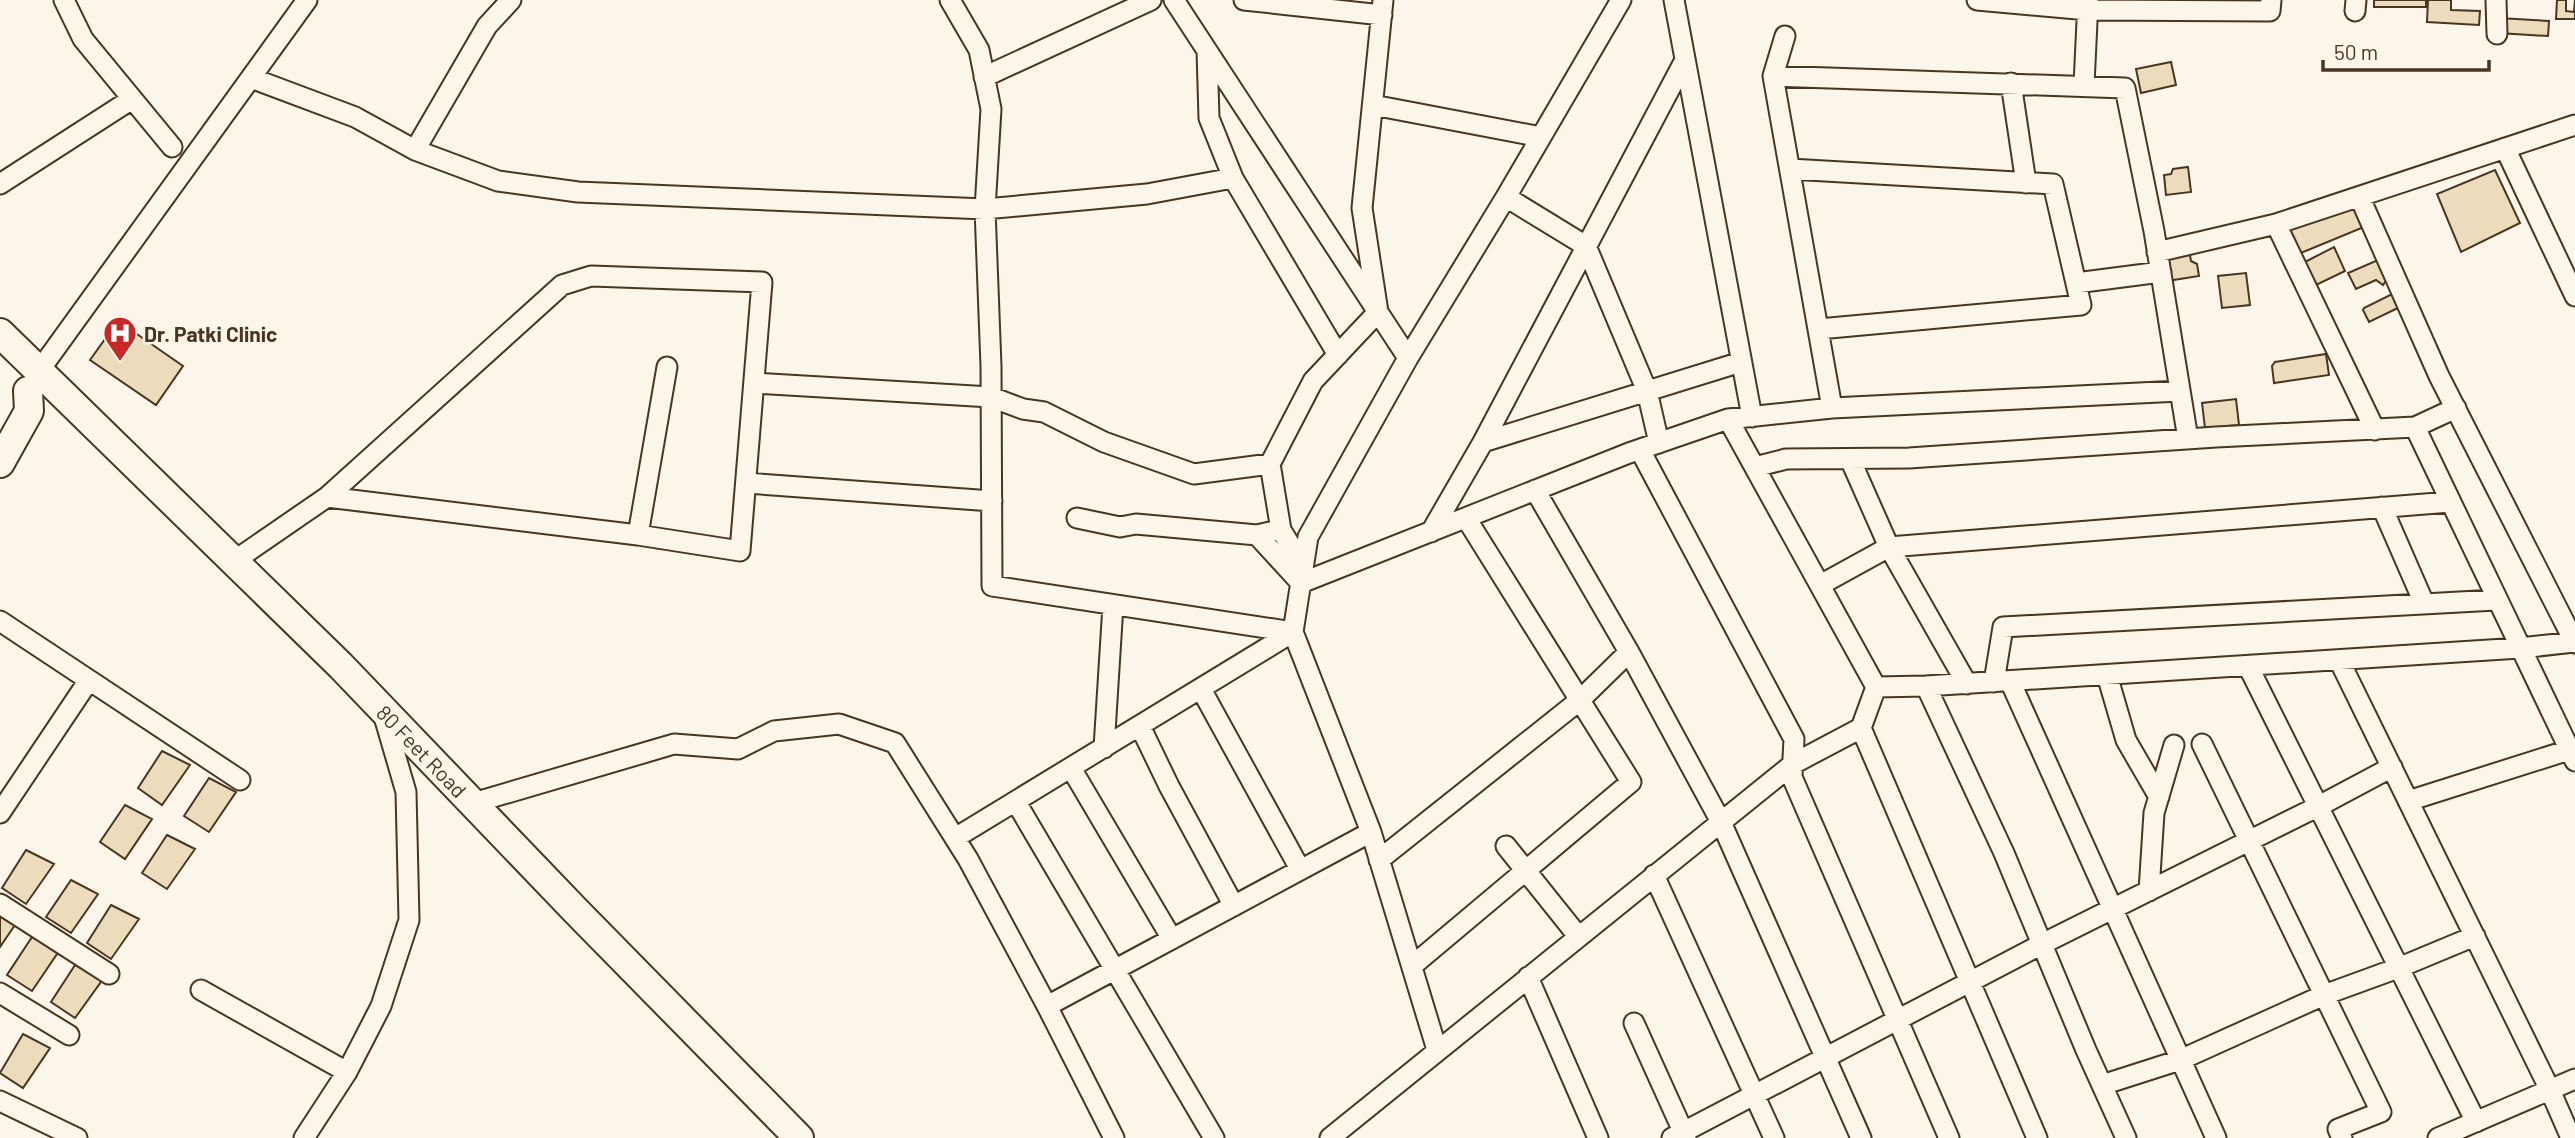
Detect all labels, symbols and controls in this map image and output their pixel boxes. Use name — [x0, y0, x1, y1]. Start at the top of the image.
scale bar — [2323, 28, 2489, 72]
text: 50 m — [2334, 39, 2378, 64]
hospital icon: Dr. Patki Clinic — [101, 314, 139, 363]
place label: Dr. Patki Clinic — [144, 321, 277, 346]
street label: 80 Feet Road — [372, 700, 472, 802]

